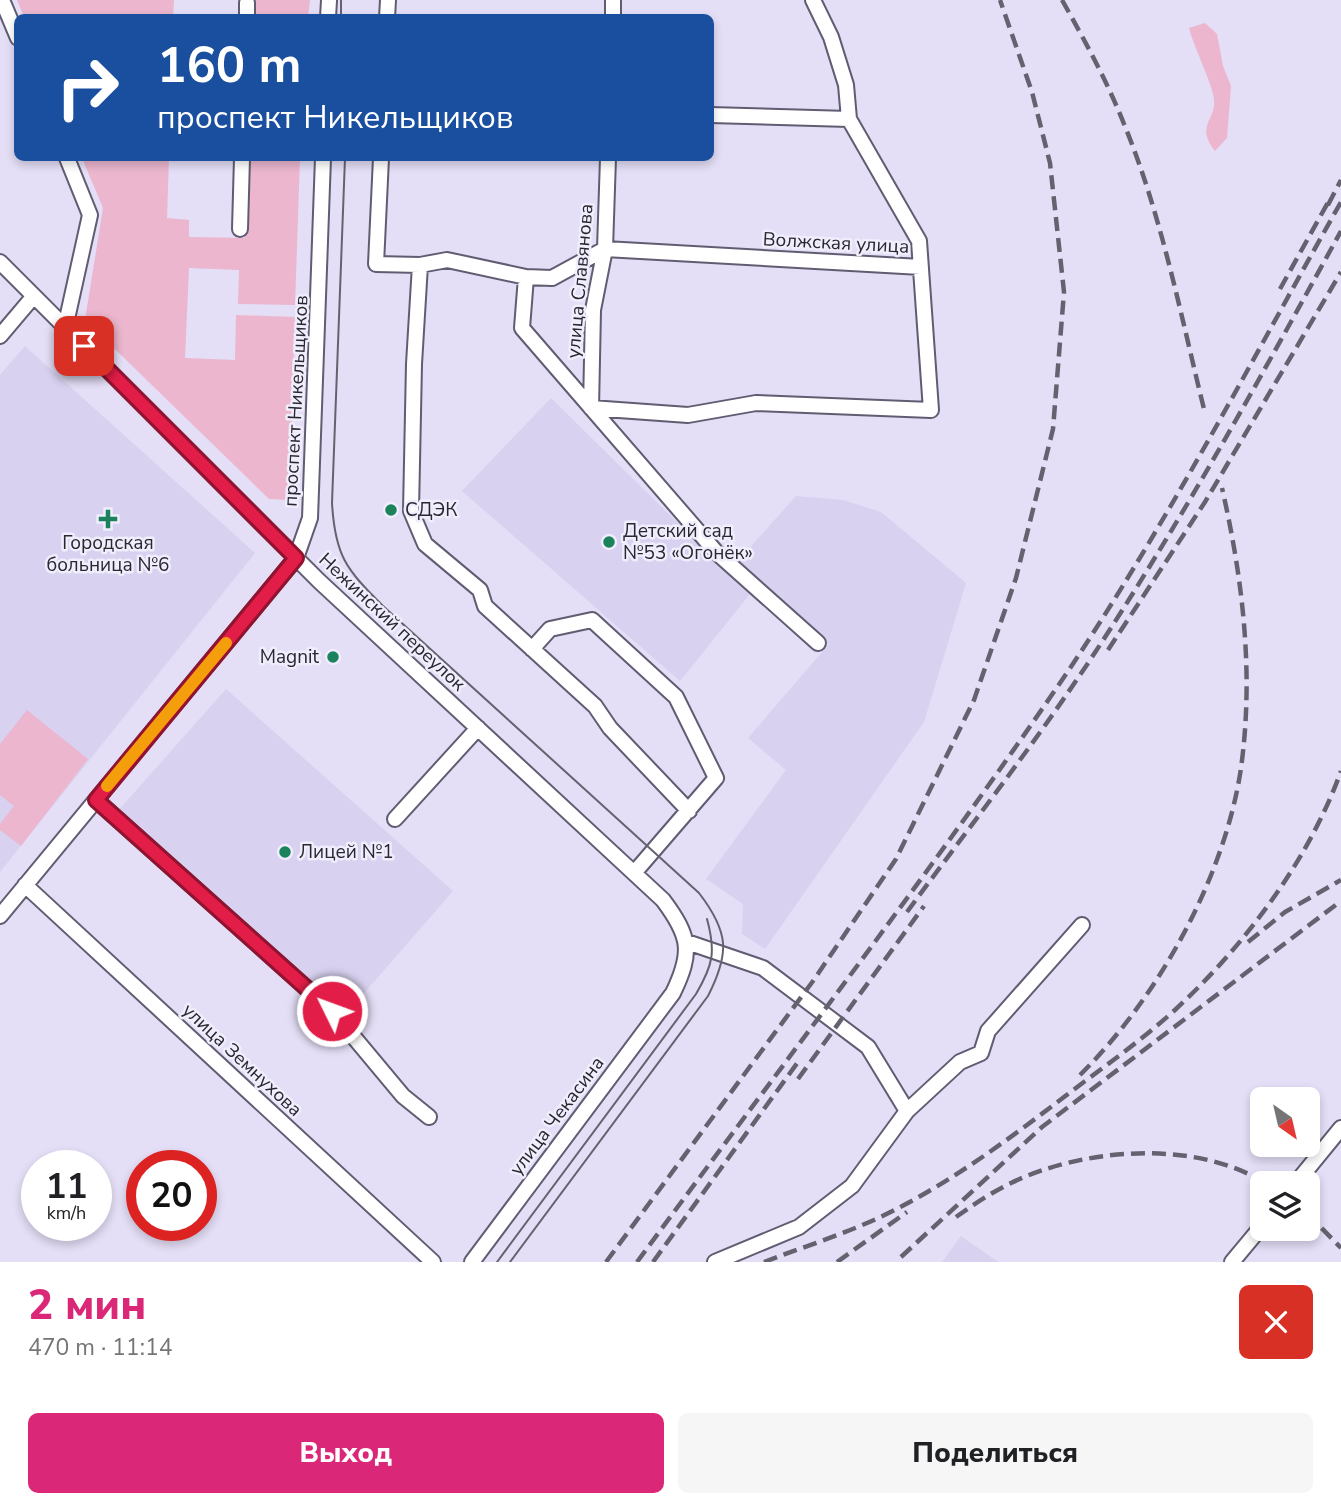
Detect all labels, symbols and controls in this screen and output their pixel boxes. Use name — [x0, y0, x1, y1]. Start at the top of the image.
text: 160 m — [157, 32, 301, 99]
icon: right — [42, 42, 133, 133]
text: проспект Никельщиков — [157, 96, 513, 139]
street label: улица Славянова — [560, 203, 600, 359]
street label: Волжская улица — [762, 226, 910, 260]
street label: проспект Никельщиков — [277, 295, 315, 507]
pin — [54, 316, 114, 376]
icon: arrive — [65, 327, 103, 365]
place label: СДЭК — [405, 497, 458, 523]
marker: СДЭК — [383, 502, 399, 518]
marker: Городская больница №6 — [98, 509, 118, 529]
place label: Детский сад №53 «Огонёк» — [623, 518, 753, 566]
place label: Городская больница №6 — [46, 530, 170, 578]
marker: Детский сад №53 «Огонёк» — [601, 534, 617, 550]
street label: Нежинский переулок — [313, 547, 471, 697]
place label: Magnit — [260, 644, 319, 670]
marker: Magnit — [325, 649, 341, 665]
place label: Лицей №1 — [299, 839, 394, 865]
marker: Лицей №1 — [277, 844, 293, 860]
position arrow — [295, 974, 369, 1048]
street label: улица Земнухова — [176, 998, 308, 1122]
street label: улица Чекасина — [504, 1051, 610, 1181]
north arrow — [1250, 1087, 1320, 1157]
map controls — [1250, 1087, 1320, 1241]
speed limit sign: 20 — [126, 1150, 217, 1241]
text: 11 — [45, 1163, 88, 1210]
button: layers — [1250, 1171, 1320, 1241]
text: km/h — [47, 1201, 86, 1225]
text: 2 мин — [28, 1277, 146, 1334]
button: close — [1239, 1285, 1313, 1359]
text: 470 m · 11:14 — [28, 1332, 173, 1363]
button: Выход — [28, 1413, 664, 1493]
button: Поделиться — [678, 1413, 1313, 1493]

